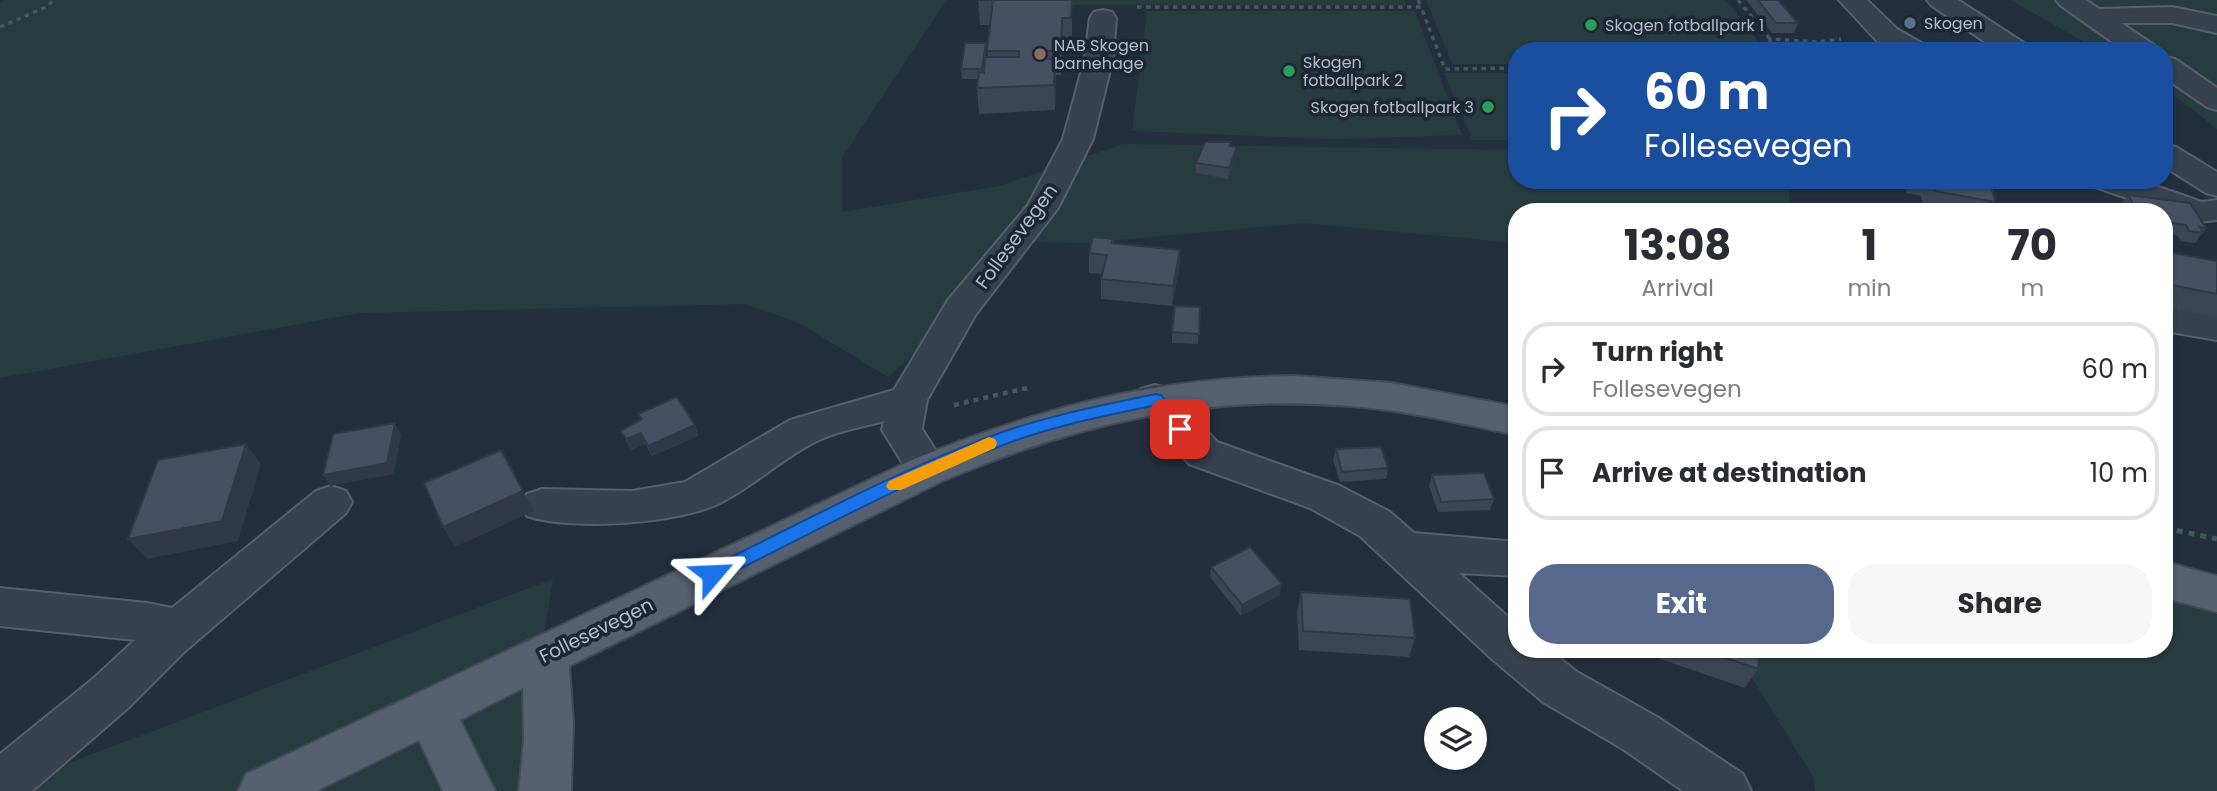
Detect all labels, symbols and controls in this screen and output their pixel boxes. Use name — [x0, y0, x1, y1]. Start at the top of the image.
place label: Skogen — [1924, 12, 1983, 35]
place label: Skogen fotballpark 1 — [1605, 14, 1764, 37]
marker: Skogen — [1902, 15, 1918, 31]
marker: Skogen fotballpark 1 — [1583, 17, 1599, 33]
place label: NAB Skogen barnehage — [1054, 34, 1149, 75]
marker: NAB Skogen barnehage — [1032, 46, 1048, 62]
place label: Skogen fotballpark 2 — [1303, 51, 1403, 92]
text: 60 m — [1644, 58, 1769, 126]
marker: Skogen fotballpark 2 — [1281, 63, 1297, 79]
icon: right — [1529, 70, 1620, 161]
place label: Skogen fotballpark 3 — [1311, 96, 1474, 119]
marker: Skogen fotballpark 3 — [1480, 99, 1496, 115]
text: Follesevegen — [1644, 123, 1852, 168]
street label: Follesevegen — [969, 178, 1064, 294]
text: 13:08 — [1624, 216, 1732, 275]
text: 1 — [1862, 216, 1877, 275]
text: 70 — [2007, 216, 2057, 275]
text: Arrival — [1641, 272, 1714, 304]
text: min — [1847, 272, 1891, 304]
text: m — [2020, 272, 2044, 304]
text: Turn right — [1592, 334, 1724, 370]
icon: right — [1533, 350, 1571, 388]
text: 60 m — [2081, 351, 2148, 387]
text: Follesevegen — [1592, 373, 1742, 405]
pin — [1150, 399, 1210, 459]
icon: arrive — [1161, 410, 1199, 448]
icon: arrive — [1533, 454, 1571, 492]
text: Arrive at destination — [1592, 455, 1867, 491]
text: 10 m — [2090, 455, 2148, 491]
position arrow — [675, 537, 749, 611]
button: Exit — [1529, 564, 1834, 644]
button: Share — [1848, 564, 2152, 644]
street label: Follesevegen — [535, 591, 658, 670]
map controls — [1424, 707, 1487, 770]
button: layers — [1424, 707, 1487, 770]

